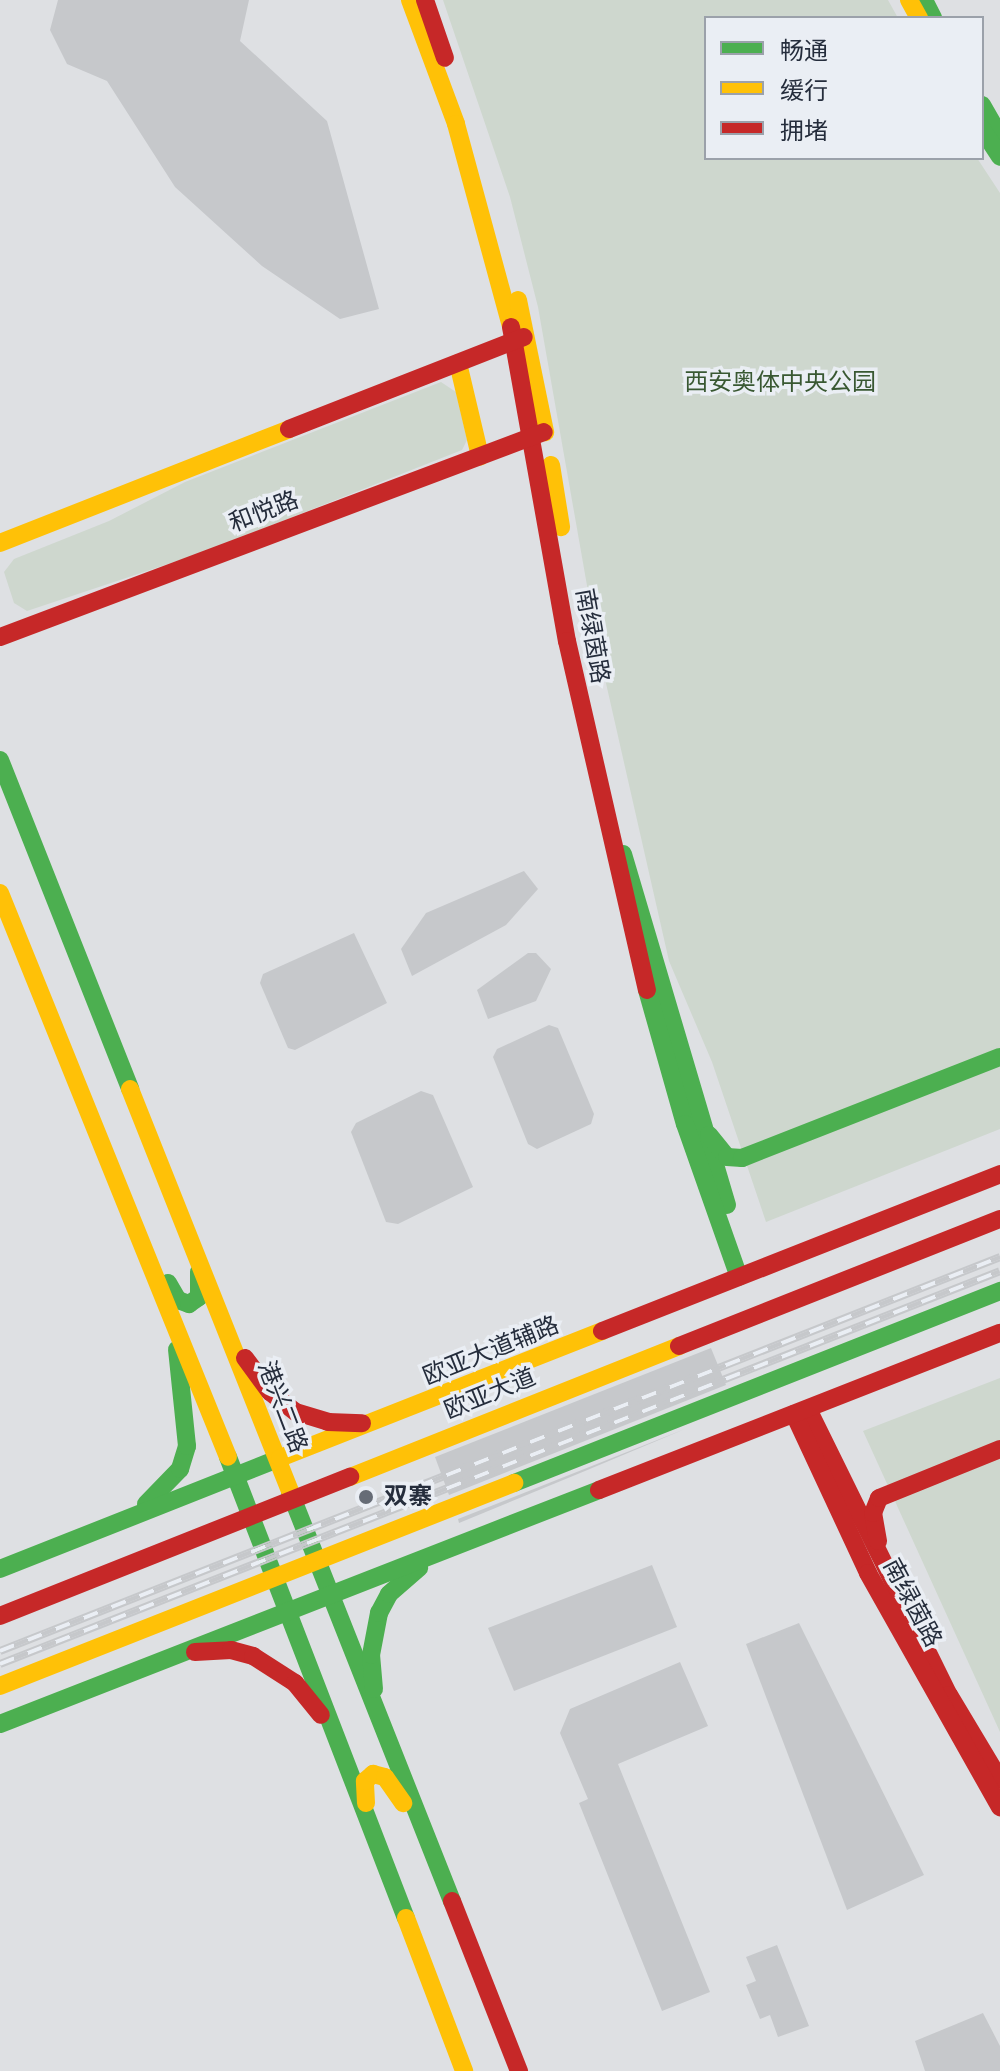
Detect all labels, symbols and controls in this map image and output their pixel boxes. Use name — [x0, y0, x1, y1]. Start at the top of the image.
legend — [704, 16, 984, 160]
text: 畅通 — [780, 37, 828, 65]
text: 缓行 — [780, 77, 828, 105]
text: 拥堵 — [780, 117, 828, 145]
park label: 西安奥体中央公园 — [684, 369, 876, 397]
street label: 和悦路 — [225, 486, 303, 538]
street label: 南绿茵路 — [569, 586, 615, 686]
street label: 欧亚大道辅路 — [419, 1311, 563, 1391]
street label: 港兴二路 — [251, 1357, 313, 1457]
street label: 欧亚大道 — [440, 1363, 540, 1425]
place label: 双寨 — [384, 1483, 432, 1511]
marker: 双寨 — [355, 1486, 377, 1508]
street label: 南绿茵路 — [877, 1554, 947, 1652]

